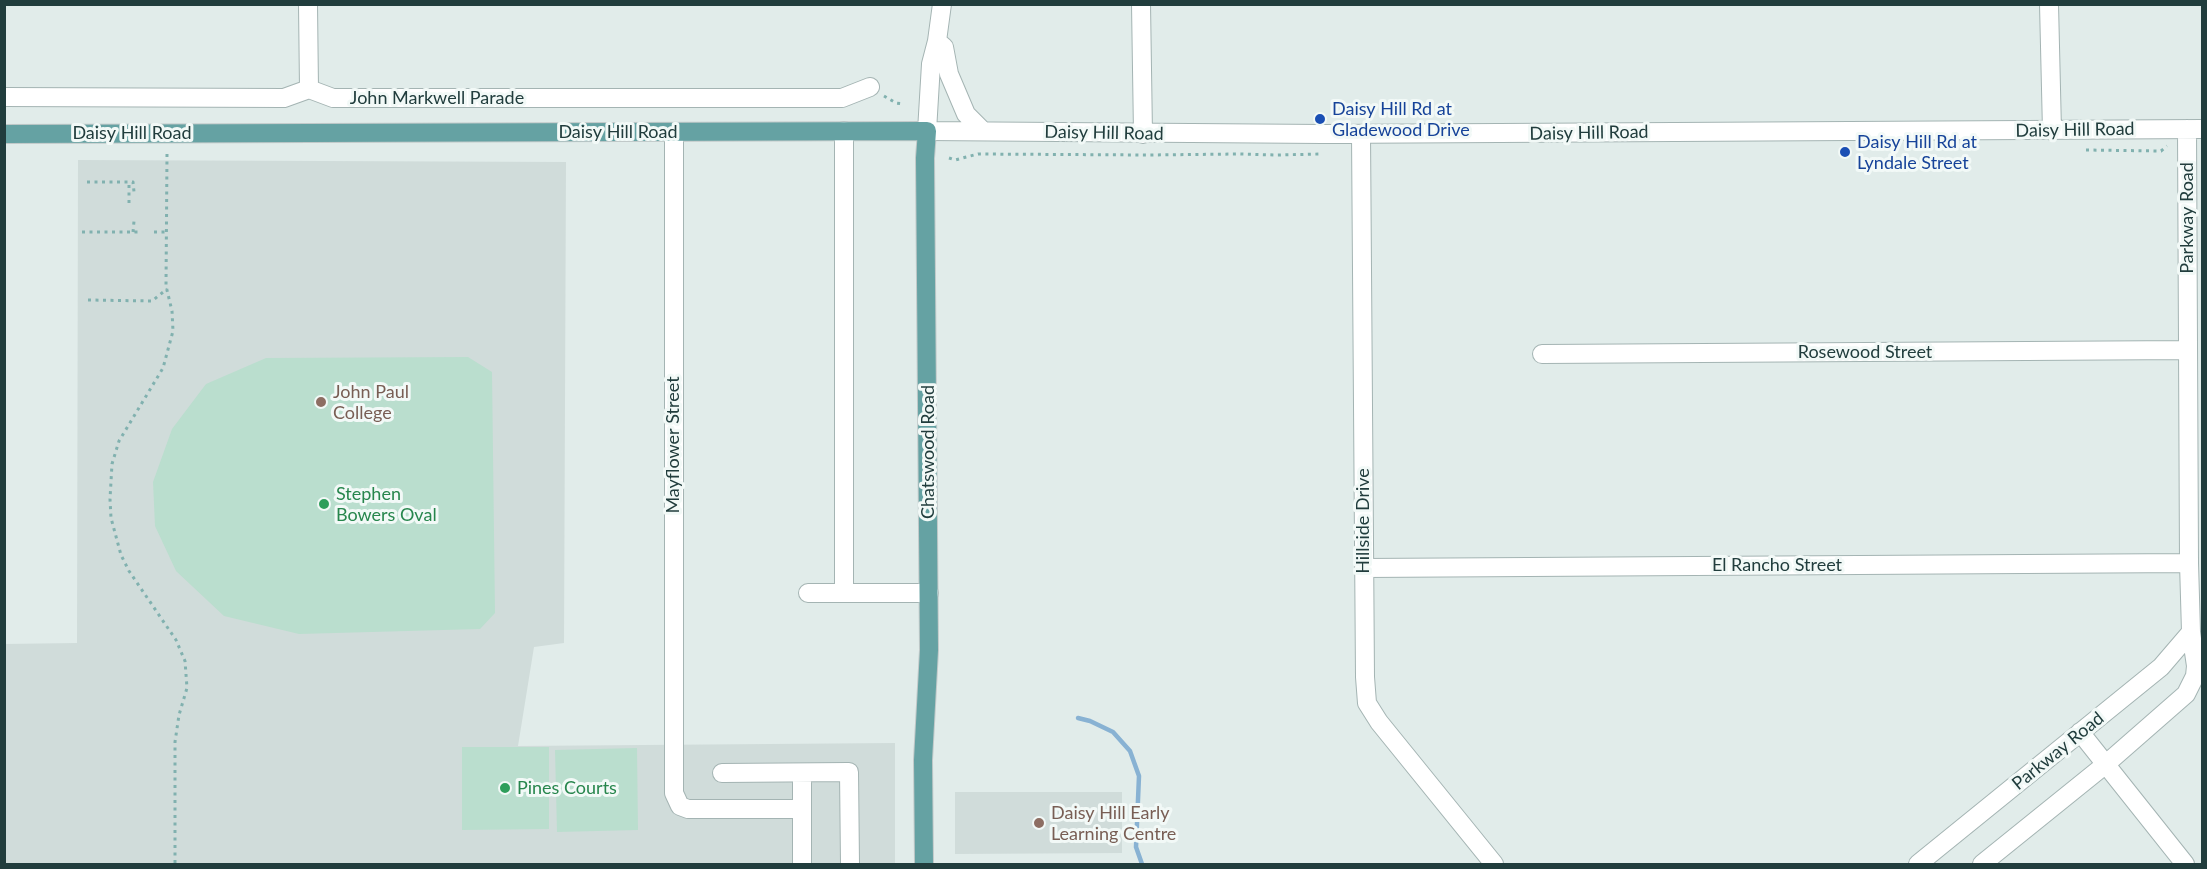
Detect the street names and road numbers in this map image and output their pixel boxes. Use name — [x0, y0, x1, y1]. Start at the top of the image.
street label: John Markwell Parade — [350, 87, 524, 109]
street label: Daisy Hill Road — [2015, 118, 2135, 142]
street label: Daisy Hill Road — [558, 121, 678, 143]
street label: Daisy Hill Road — [1044, 121, 1164, 145]
street label: Daisy Hill Road — [1529, 121, 1649, 145]
street label: Daisy Hill Road — [72, 122, 192, 144]
street label: Parkway Road — [2176, 162, 2198, 274]
street label: Rosewood Street — [1798, 341, 1932, 363]
street label: Mayflower Street — [662, 376, 684, 514]
street label: Chatswood Road — [917, 385, 939, 519]
street label: Hillside Drive — [1352, 468, 1374, 574]
street label: El Rancho Street — [1712, 554, 1842, 576]
street label: Parkway Road — [2008, 707, 2108, 795]

